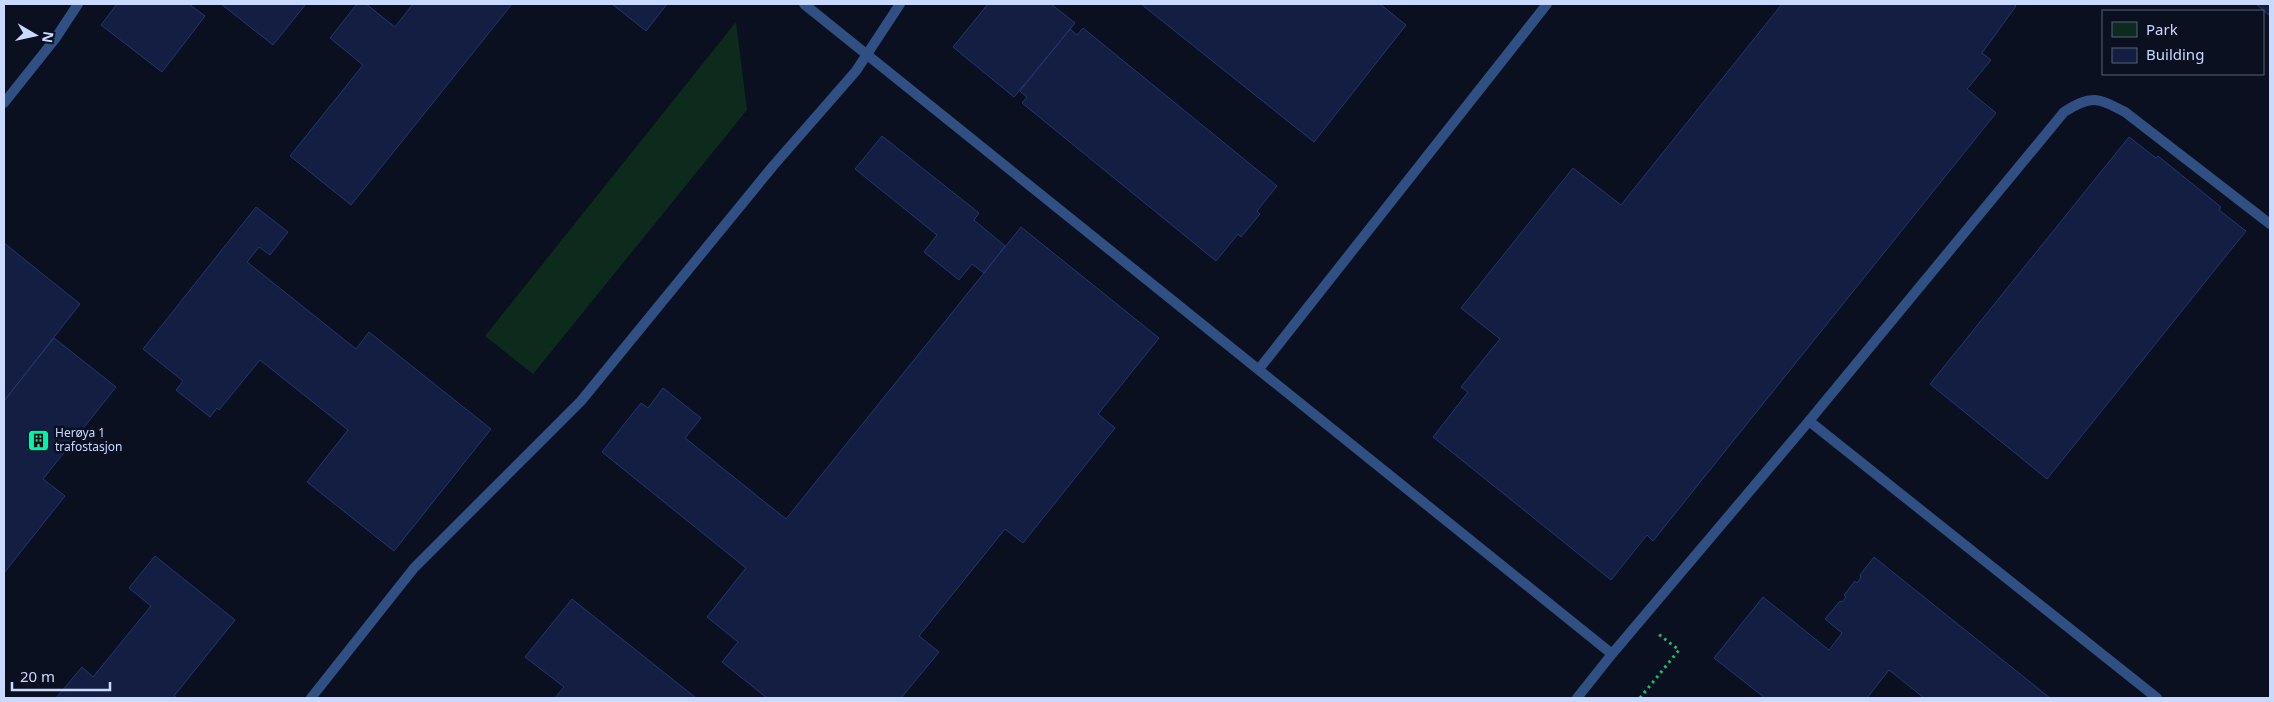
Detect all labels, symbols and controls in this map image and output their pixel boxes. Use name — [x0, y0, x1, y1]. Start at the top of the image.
north arrow — [10, 10, 60, 60]
legend — [2102, 10, 2264, 75]
text: Park — [2146, 19, 2178, 39]
text: N — [38, 30, 59, 44]
text: Building — [2146, 44, 2204, 64]
place label: Herøya 1 trafostasjon — [55, 424, 123, 455]
building icon: Herøya 1 trafostasjon — [27, 428, 51, 452]
scale bar — [12, 660, 110, 692]
text: 20 m — [20, 666, 55, 686]

